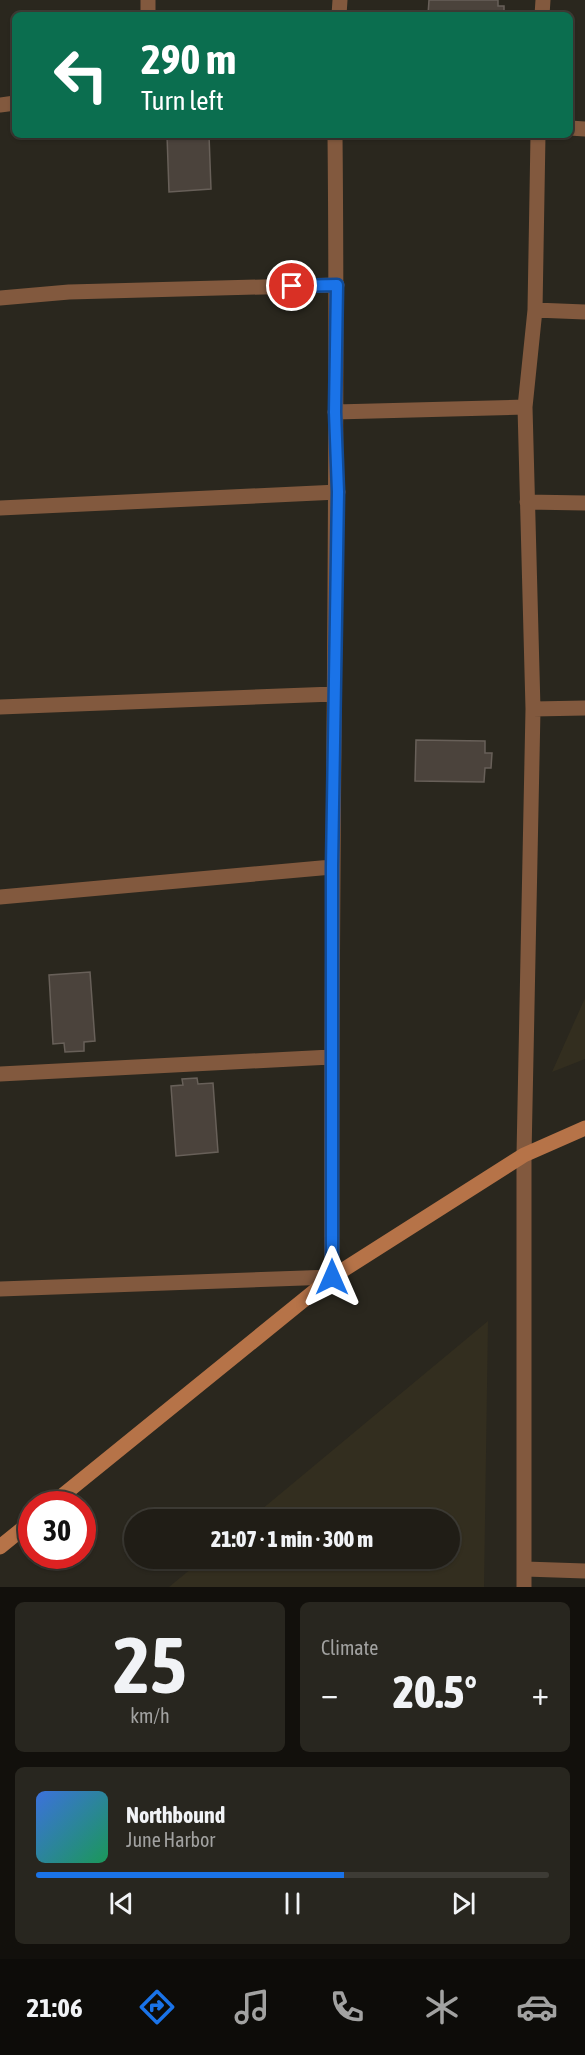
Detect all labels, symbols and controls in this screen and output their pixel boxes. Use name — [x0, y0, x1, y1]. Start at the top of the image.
text: 290 m — [141, 35, 236, 83]
icon: left — [42, 36, 120, 114]
text: Turn left — [141, 85, 224, 116]
pin — [266, 260, 317, 311]
icon: arrive — [275, 269, 308, 302]
position arrow — [300, 1245, 364, 1309]
speed limit sign: 30 — [18, 1491, 96, 1569]
text: 21:07 · 1 min · 300 m — [211, 1526, 373, 1552]
text: 25 — [113, 1620, 187, 1710]
text: Climate — [321, 1636, 378, 1659]
text: 20.5° — [393, 1666, 477, 1718]
text: − — [321, 1674, 338, 1712]
text: + — [532, 1674, 549, 1712]
text: km/h — [130, 1704, 170, 1727]
text: Northbound — [126, 1802, 225, 1828]
text: June Harbor — [126, 1828, 215, 1851]
icon: previous — [105, 1887, 138, 1920]
icon: pause — [276, 1887, 309, 1920]
icon: next — [447, 1887, 480, 1920]
icon: directions — [136, 1986, 178, 2028]
icon: music — [231, 1986, 273, 2028]
icon: phone — [326, 1986, 368, 2028]
icon: climate — [421, 1986, 463, 2028]
icon: car — [516, 1986, 558, 2028]
text: 21:06 — [27, 1992, 83, 2023]

